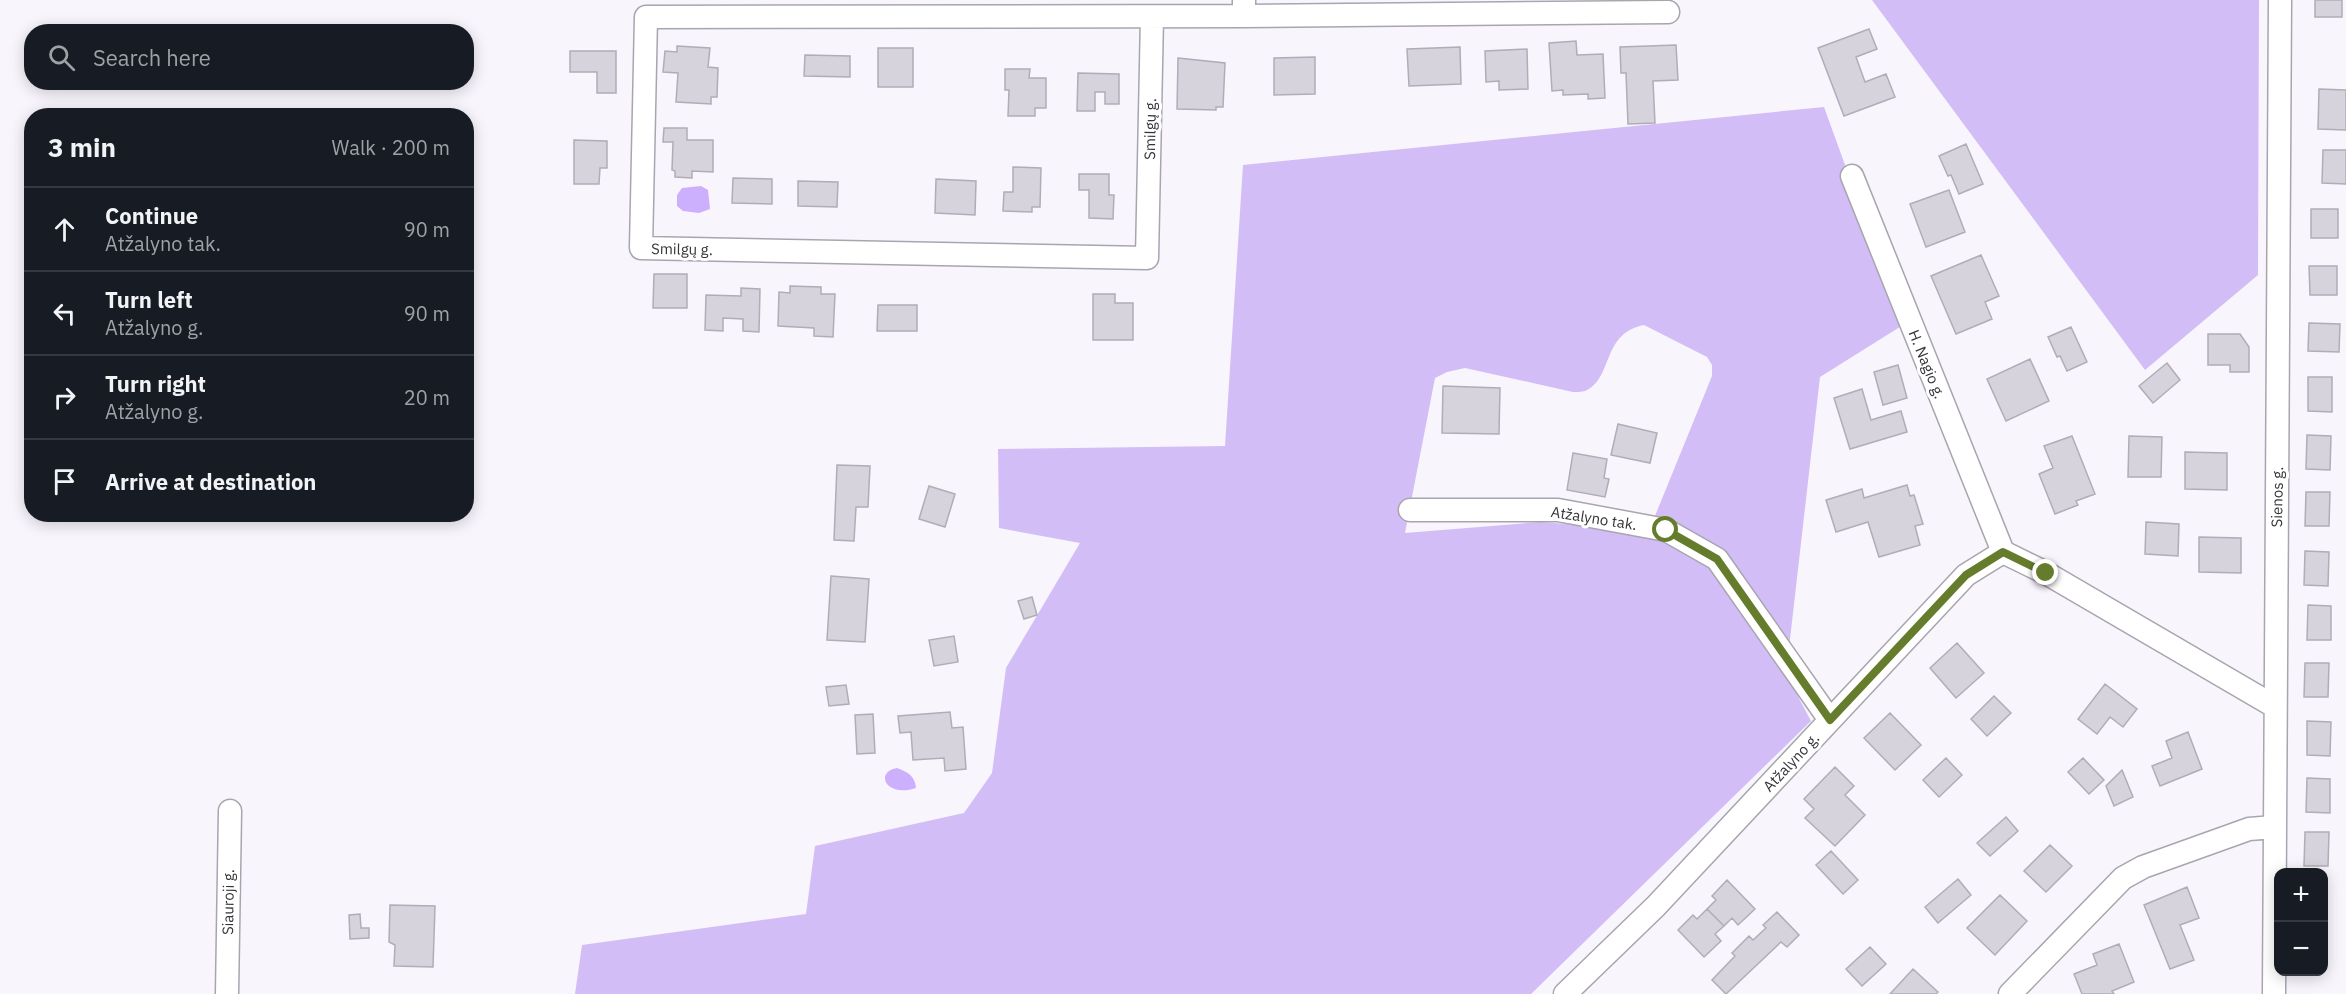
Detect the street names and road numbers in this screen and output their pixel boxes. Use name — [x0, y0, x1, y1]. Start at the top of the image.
street label: Smilgų g. — [1140, 98, 1160, 160]
street label: Smilgų g. — [651, 239, 713, 259]
street label: H. Nagio g. — [1905, 327, 1949, 401]
street label: Sienos g. — [2267, 467, 2287, 527]
street label: Atžalyno tak. — [1550, 502, 1638, 534]
street label: Atžalyno g. — [1759, 729, 1823, 795]
street label: Siauroji g. — [218, 869, 238, 935]

